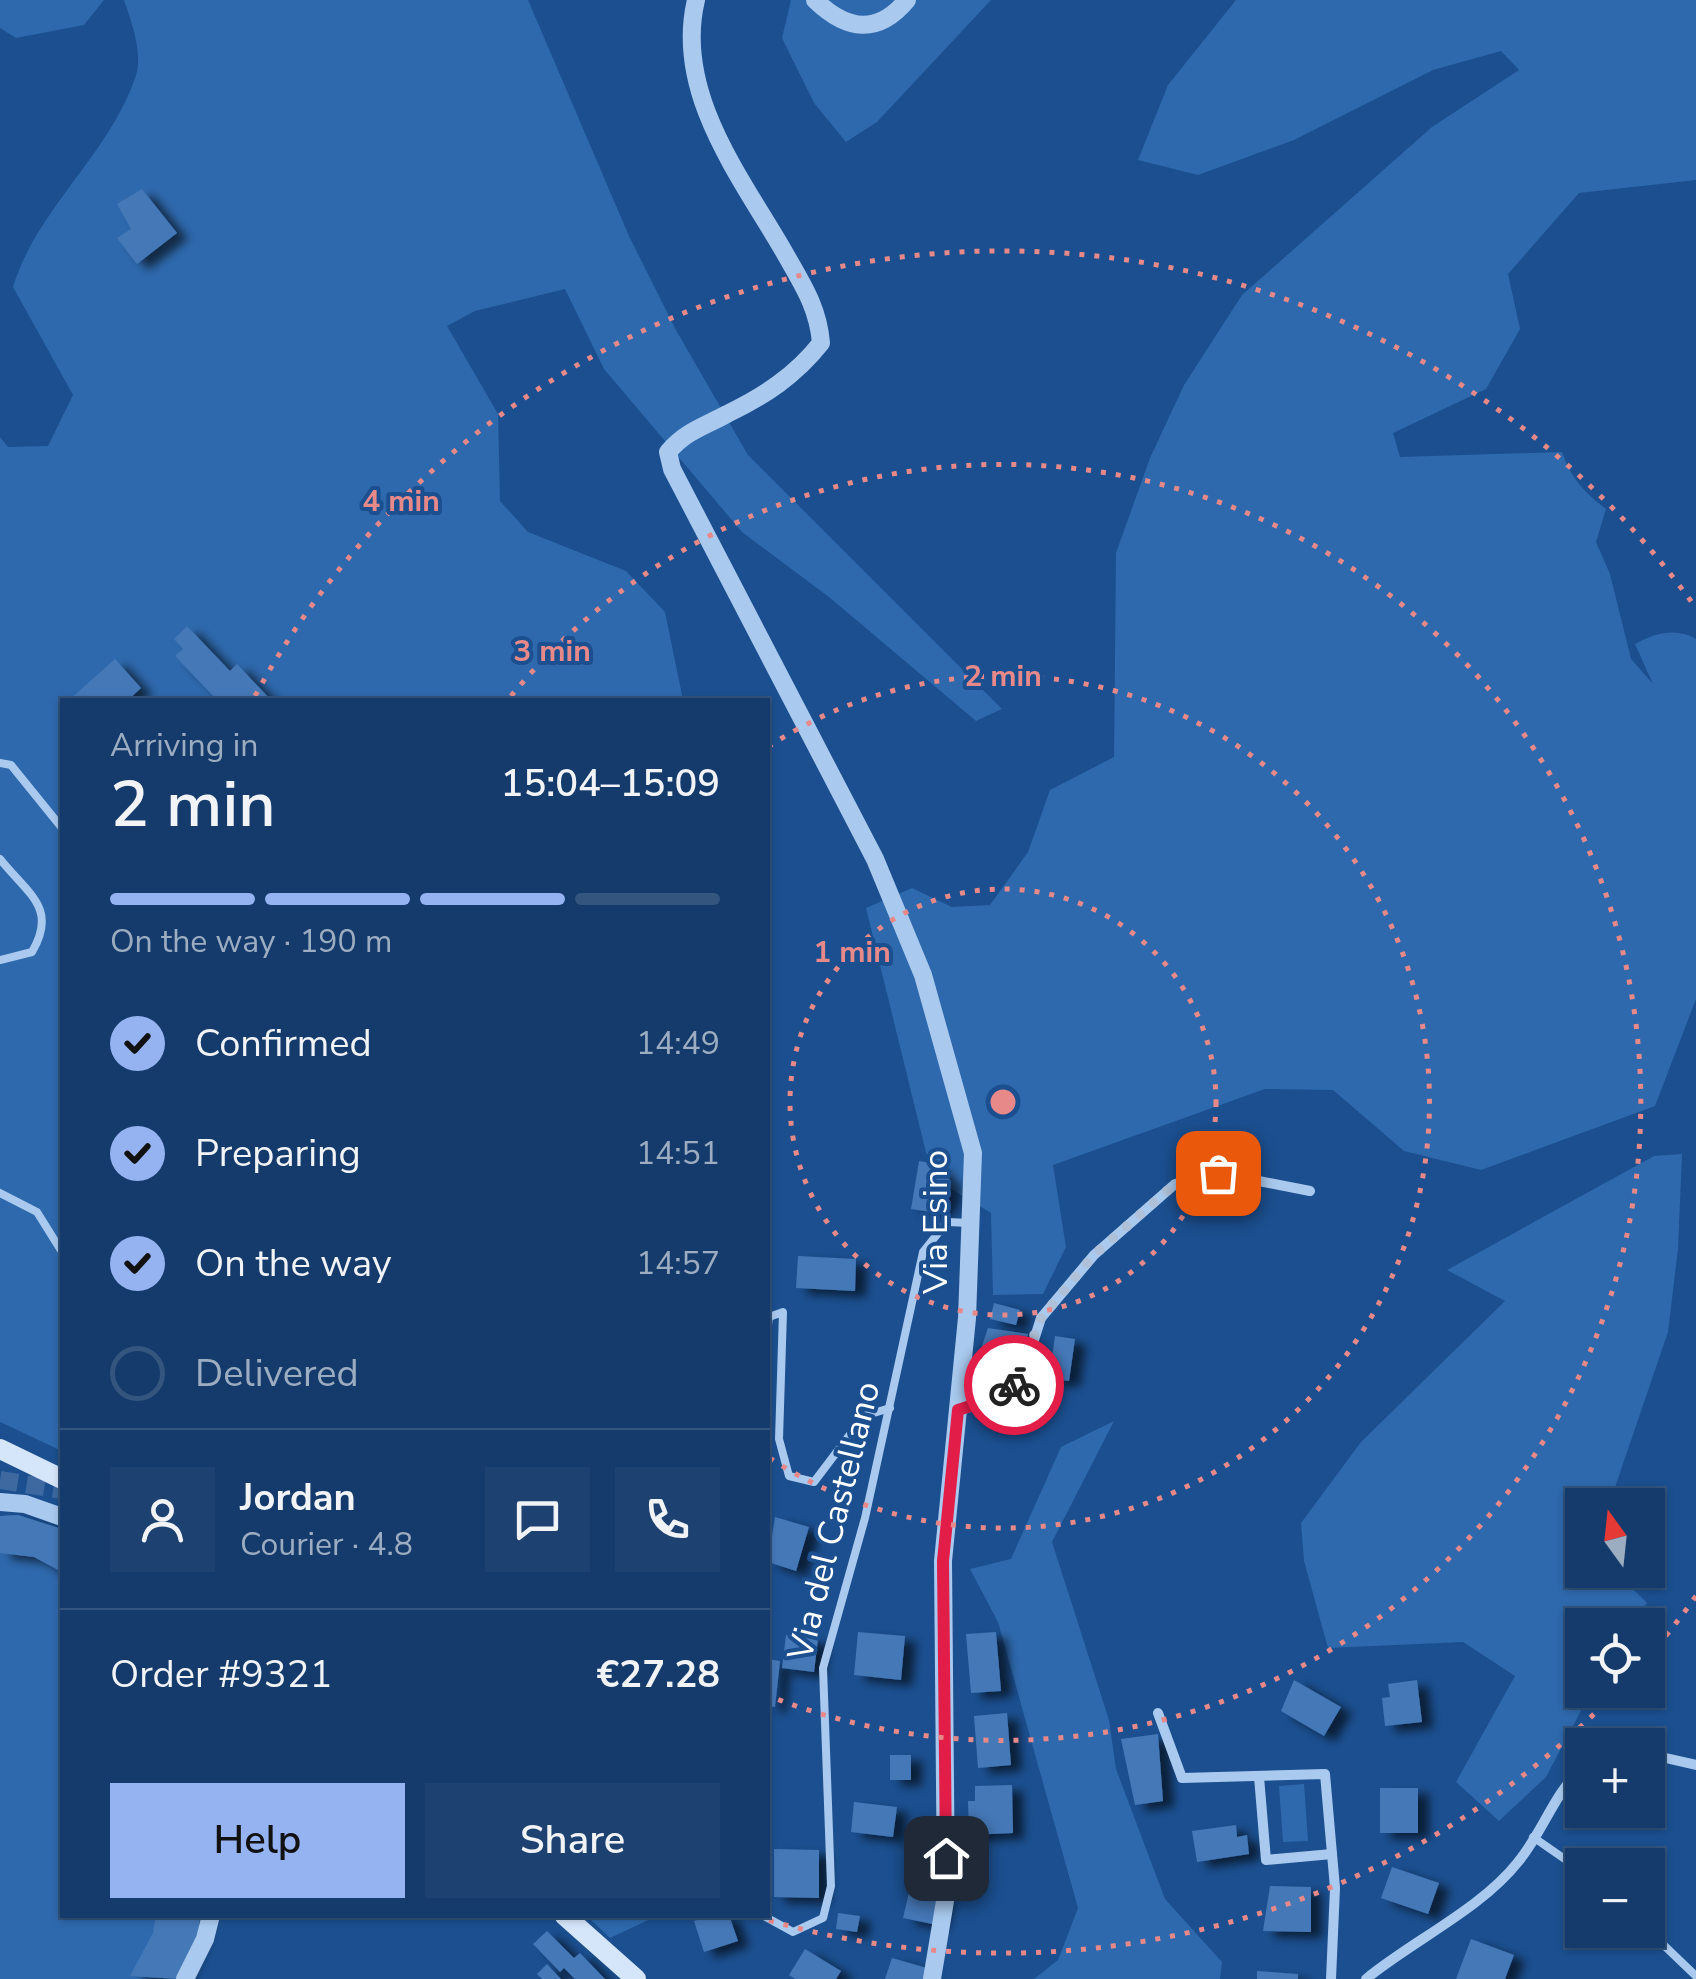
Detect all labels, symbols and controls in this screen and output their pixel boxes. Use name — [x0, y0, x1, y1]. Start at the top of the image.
text: 4 min — [362, 481, 440, 522]
text: 3 min — [513, 631, 591, 672]
text: 2 min — [964, 656, 1042, 697]
text: Arriving in — [110, 724, 258, 767]
text: 15:04–15:09 — [501, 758, 720, 809]
text: 2 min — [110, 760, 276, 849]
text: On the way · 190 m — [110, 920, 392, 963]
text: 1 min — [813, 932, 891, 973]
icon: check — [110, 1016, 165, 1071]
text: Confirmed — [195, 1018, 372, 1069]
text: 14:49 — [636, 1022, 720, 1065]
centre of rings — [985, 1084, 1021, 1120]
icon: check — [110, 1126, 165, 1181]
text: Preparing — [195, 1128, 361, 1179]
pin — [1176, 1131, 1261, 1216]
text: 14:51 — [636, 1132, 720, 1175]
icon: bag — [1191, 1146, 1246, 1201]
street label: Via Esino — [912, 1150, 959, 1295]
icon: check — [110, 1236, 165, 1291]
text: On the way — [195, 1238, 391, 1289]
text: 14:57 — [636, 1242, 720, 1285]
courier — [964, 1335, 1064, 1435]
text: Delivered — [195, 1348, 359, 1399]
icon: bike — [987, 1358, 1042, 1413]
street label: Via del Castellano — [776, 1377, 891, 1666]
button: person — [110, 1467, 215, 1572]
button: chat — [485, 1467, 590, 1572]
button: phone — [615, 1467, 720, 1572]
text: Jordan — [240, 1472, 356, 1523]
north arrow — [1565, 1488, 1665, 1588]
map controls — [1565, 1488, 1665, 1948]
text: Courier · 4.8 — [240, 1523, 413, 1566]
button: locate — [1565, 1608, 1665, 1708]
text: Order #9321 — [110, 1649, 332, 1700]
text: €27.28 — [597, 1649, 720, 1700]
button: + — [1565, 1728, 1665, 1828]
button: Help — [110, 1783, 405, 1898]
button: Share — [425, 1783, 720, 1898]
pin — [904, 1816, 989, 1901]
icon: home — [919, 1831, 974, 1886]
button: − — [1565, 1848, 1665, 1948]

